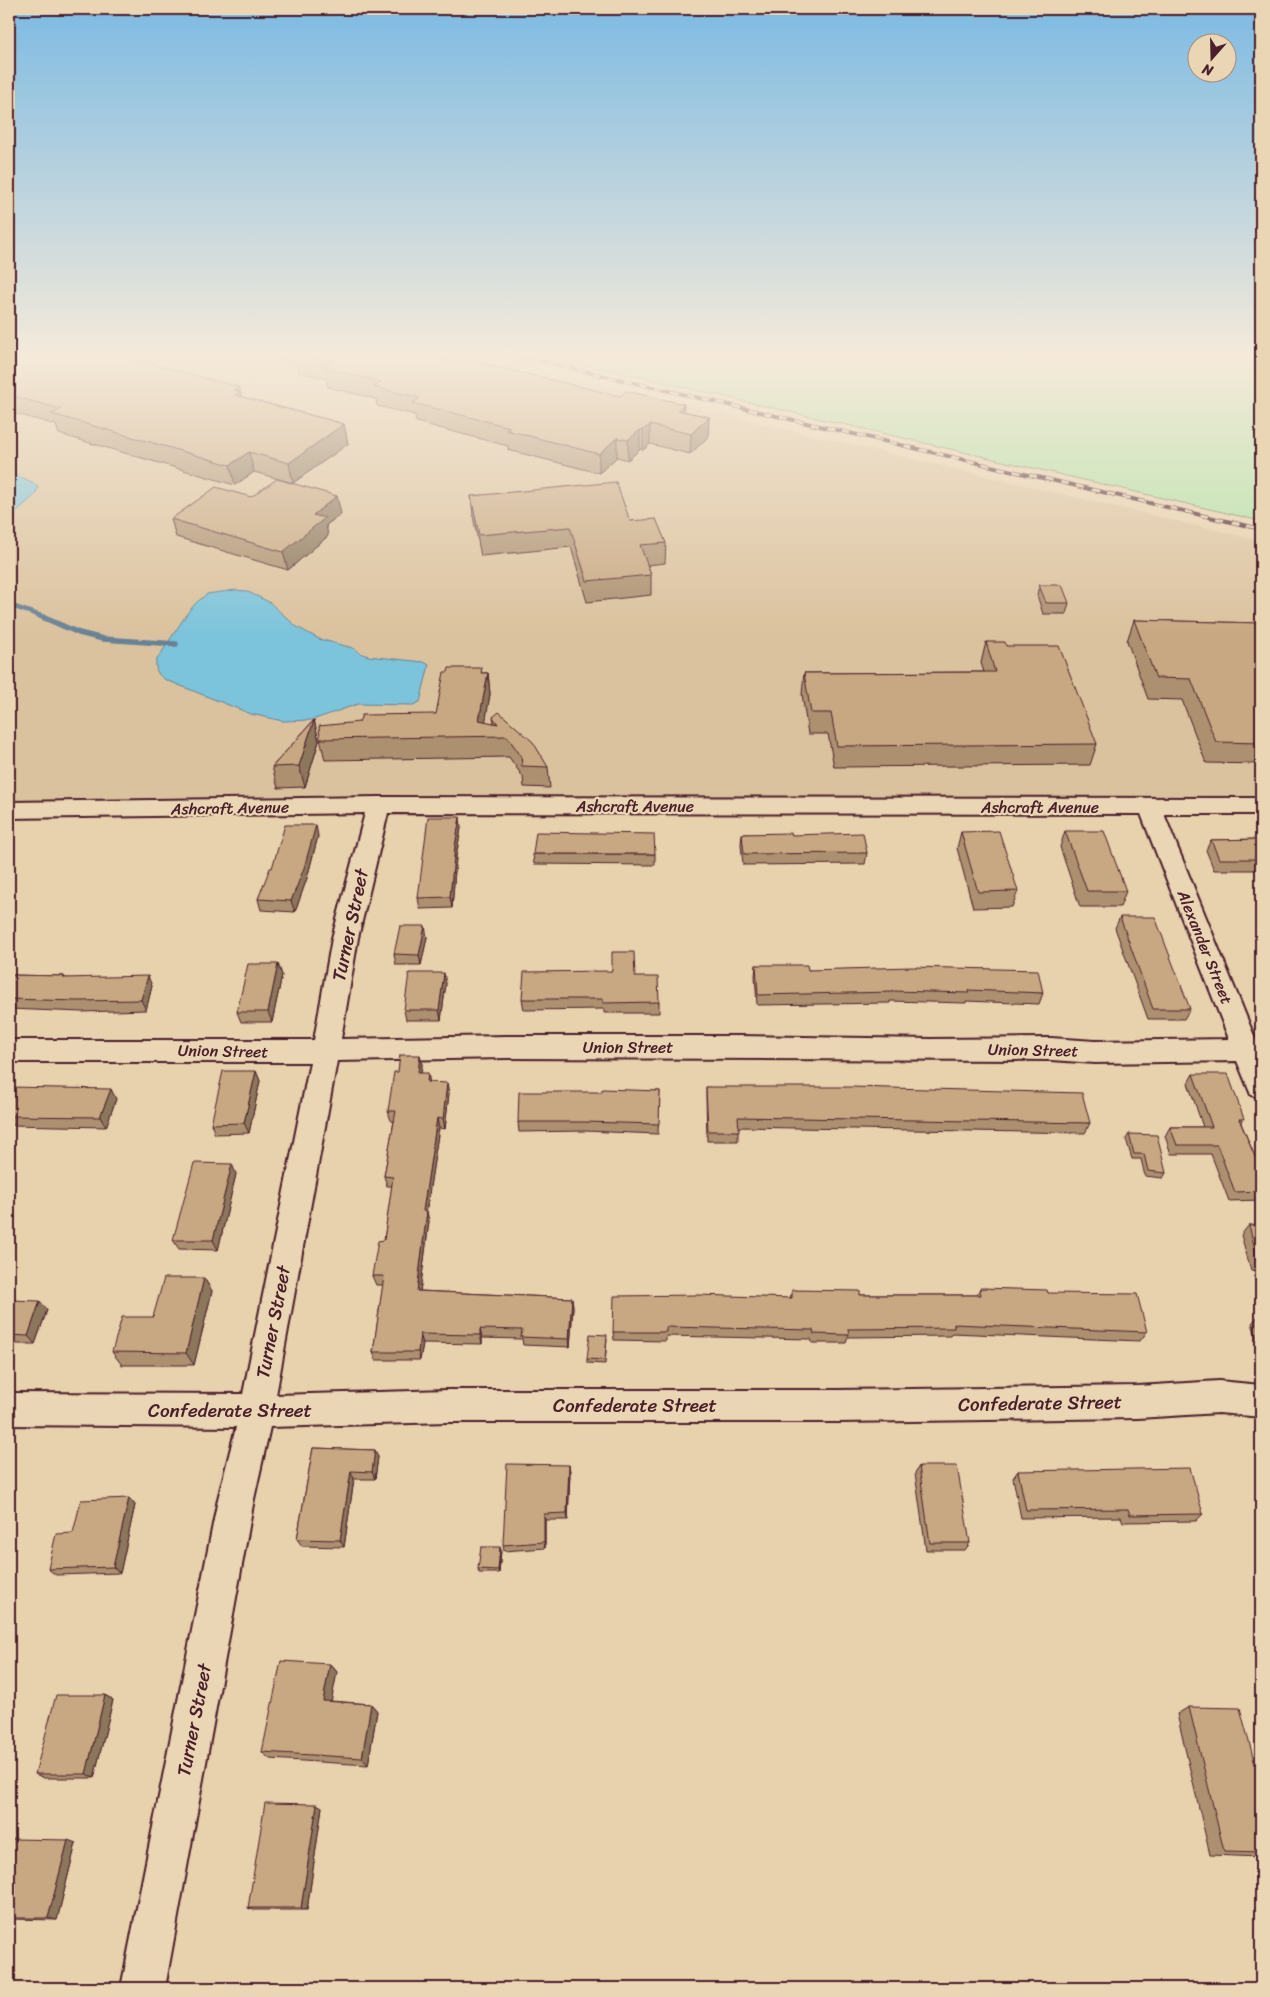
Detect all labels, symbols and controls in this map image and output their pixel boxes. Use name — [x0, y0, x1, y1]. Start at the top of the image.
north arrow — [1188, 32, 1238, 82]
text: N — [1199, 56, 1217, 83]
street label: Ashcraft Avenue — [170, 792, 289, 824]
street label: Ashcraft Avenue — [575, 792, 694, 821]
street label: Ashcraft Avenue — [980, 793, 1099, 822]
street label: Turner Street — [322, 864, 378, 984]
street label: Alexander Street — [1168, 884, 1241, 1009]
street label: Union Street — [583, 1033, 673, 1062]
street label: Union Street — [987, 1035, 1079, 1065]
street label: Union Street — [177, 1036, 269, 1066]
street label: Turner Street — [246, 1261, 300, 1381]
street label: Confederate Street — [958, 1385, 1122, 1421]
street label: Confederate Street — [553, 1389, 717, 1422]
street label: Confederate Street — [148, 1394, 312, 1427]
street label: Turner Street — [167, 1659, 221, 1779]

